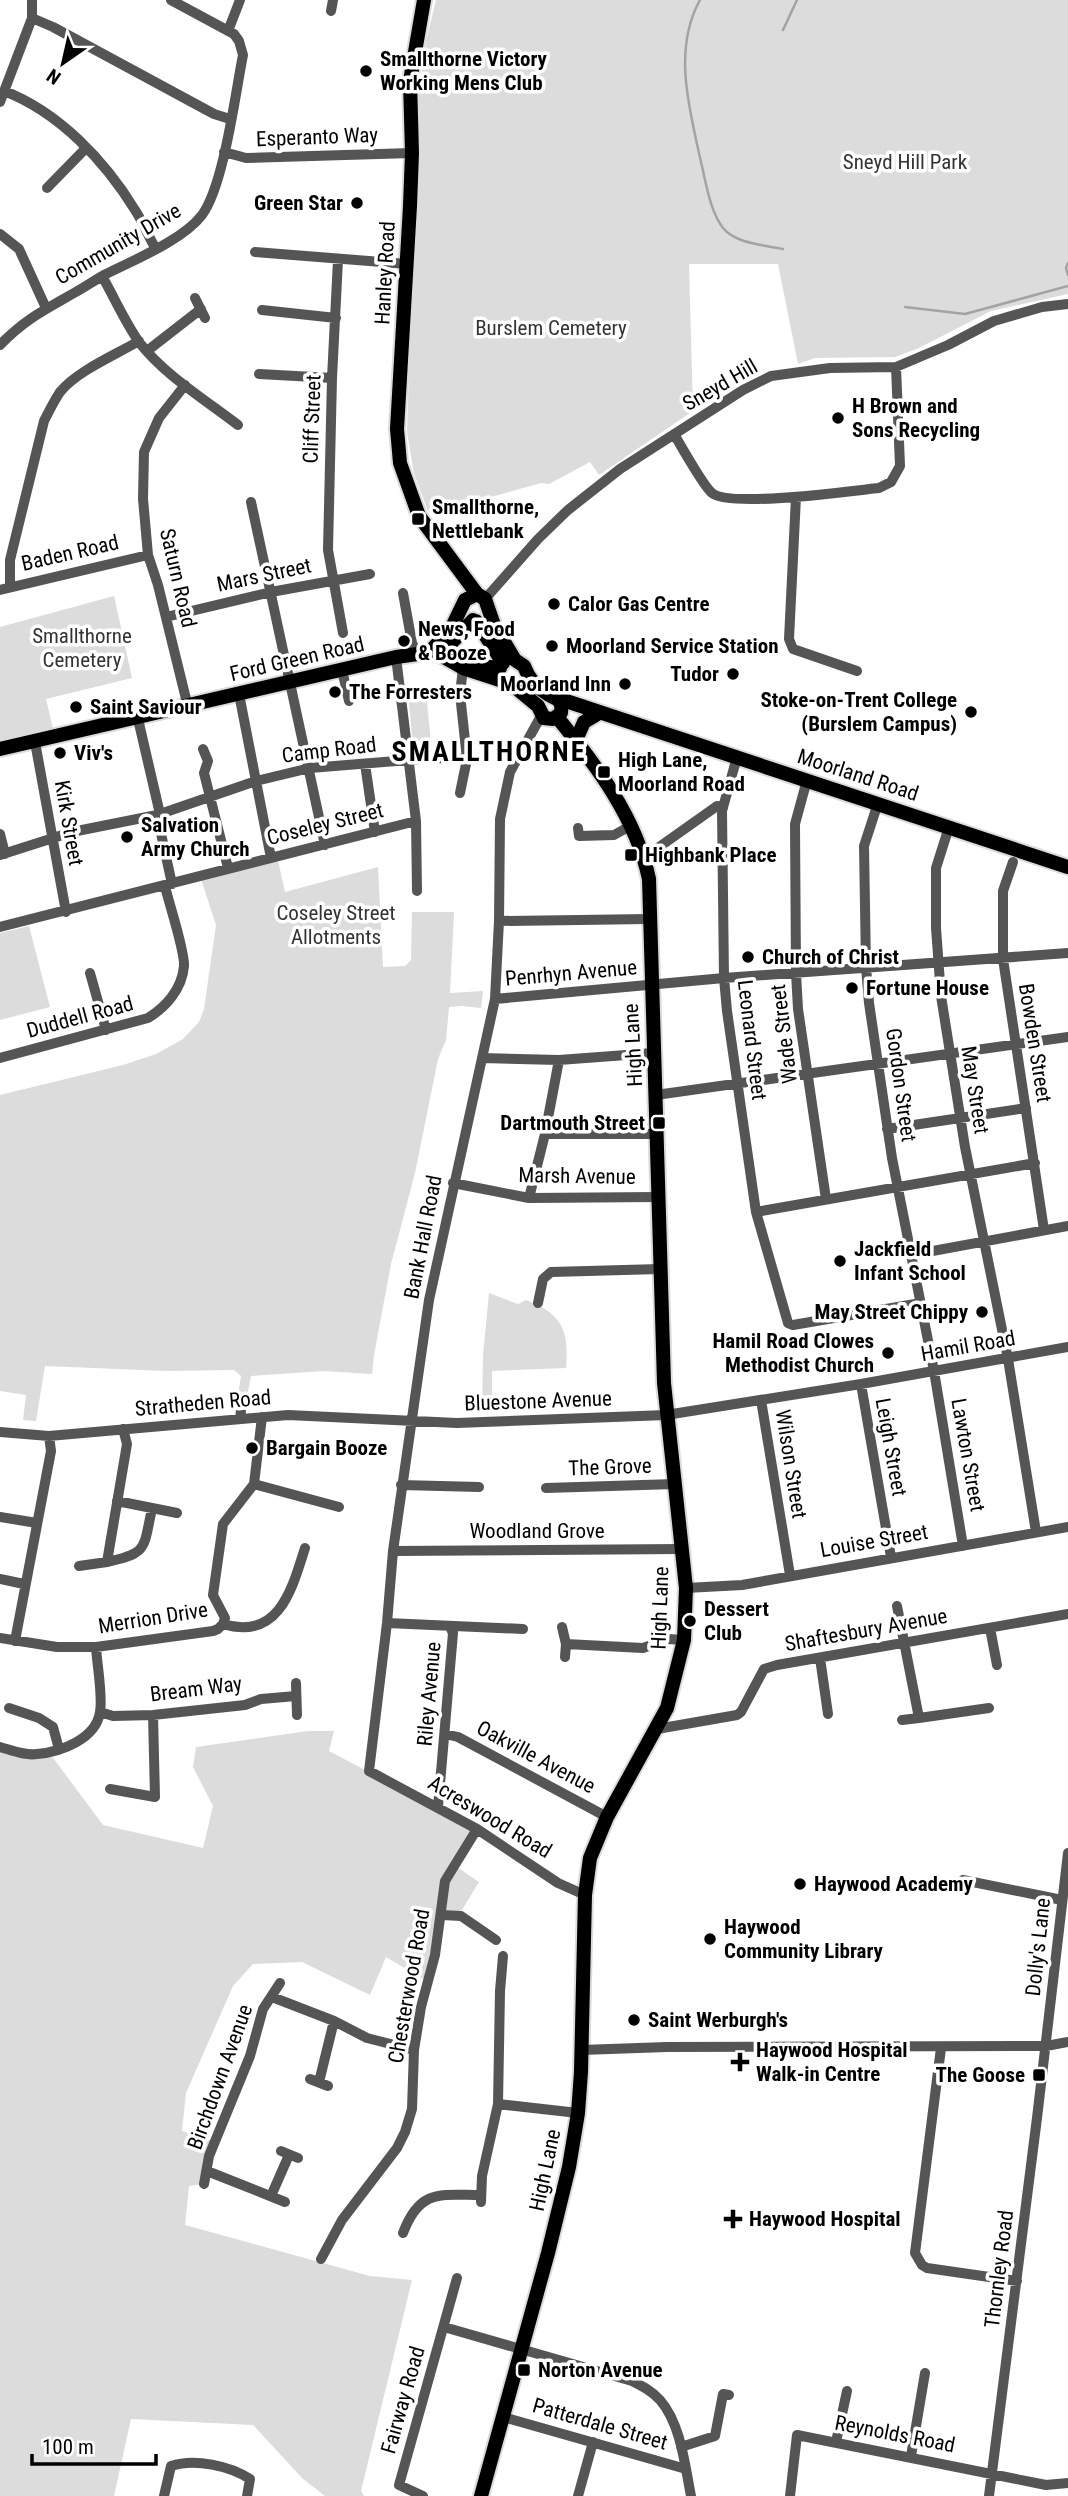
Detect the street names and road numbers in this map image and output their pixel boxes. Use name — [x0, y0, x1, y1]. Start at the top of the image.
street label: Esperanto Way — [256, 123, 379, 151]
street label: Community Drive — [51, 198, 185, 290]
street label: Hanley Road — [370, 221, 400, 325]
street label: Sneyd Hill — [678, 354, 762, 416]
street label: Cliff Street — [298, 374, 326, 464]
street label: Saturn Road — [155, 526, 201, 630]
street label: Baden Road — [19, 530, 121, 576]
street label: Mars Street — [215, 553, 313, 597]
street label: Ford Green Road — [227, 632, 367, 686]
street label: Camp Road — [280, 732, 378, 768]
street label: Moorland Road — [794, 744, 922, 806]
street label: Kirk Street — [50, 778, 88, 868]
street label: Coseley Street — [264, 798, 386, 850]
street label: Penrhyn Avenue — [504, 955, 638, 991]
street label: Leonard Street — [733, 978, 771, 1102]
street label: Bowden Street — [1014, 982, 1056, 1104]
street label: Wade Street — [766, 983, 802, 1085]
street label: Duddell Road — [24, 991, 136, 1043]
street label: High Lane — [619, 1003, 647, 1087]
street label: Gordon Street — [881, 1027, 921, 1143]
street label: May Street — [956, 1044, 994, 1136]
street label: Marsh Avenue — [518, 1163, 636, 1189]
street label: Bank Hall Road — [399, 1173, 447, 1301]
street label: Hamil Road — [919, 1326, 1017, 1366]
street label: Stratheden Road — [134, 1385, 272, 1421]
street label: Bluestone Avenue — [464, 1386, 612, 1416]
street label: Leigh Street — [871, 1396, 911, 1498]
street label: Lawton Street — [946, 1397, 990, 1513]
street label: Wilson Street — [771, 1408, 811, 1520]
street label: The Grove — [568, 1454, 652, 1480]
street label: Woodland Grove — [469, 1519, 605, 1543]
street label: Louise Street — [818, 1520, 930, 1562]
street label: High Lane — [647, 1566, 673, 1650]
street label: Merrion Drive — [96, 1597, 210, 1639]
street label: Shaftesbury Avenue — [783, 1604, 949, 1656]
street label: Riley Avenue — [412, 1641, 446, 1747]
street label: Bream Way — [149, 1671, 244, 1707]
street label: Oakville Avenue — [473, 1716, 599, 1798]
street label: Acreswood Road — [424, 1771, 556, 1863]
street label: Dolly's Lane — [1021, 1897, 1055, 1997]
street label: Chesterwood Road — [384, 1907, 434, 2065]
street label: Birchdown Avenue — [183, 2001, 257, 2153]
street label: High Lane — [525, 2127, 565, 2213]
street label: Thornley Road — [980, 2209, 1018, 2329]
street label: Fairway Road — [376, 2344, 430, 2456]
street label: Patterdale Street — [530, 2393, 670, 2455]
street label: Reynolds Road — [833, 2411, 957, 2457]

